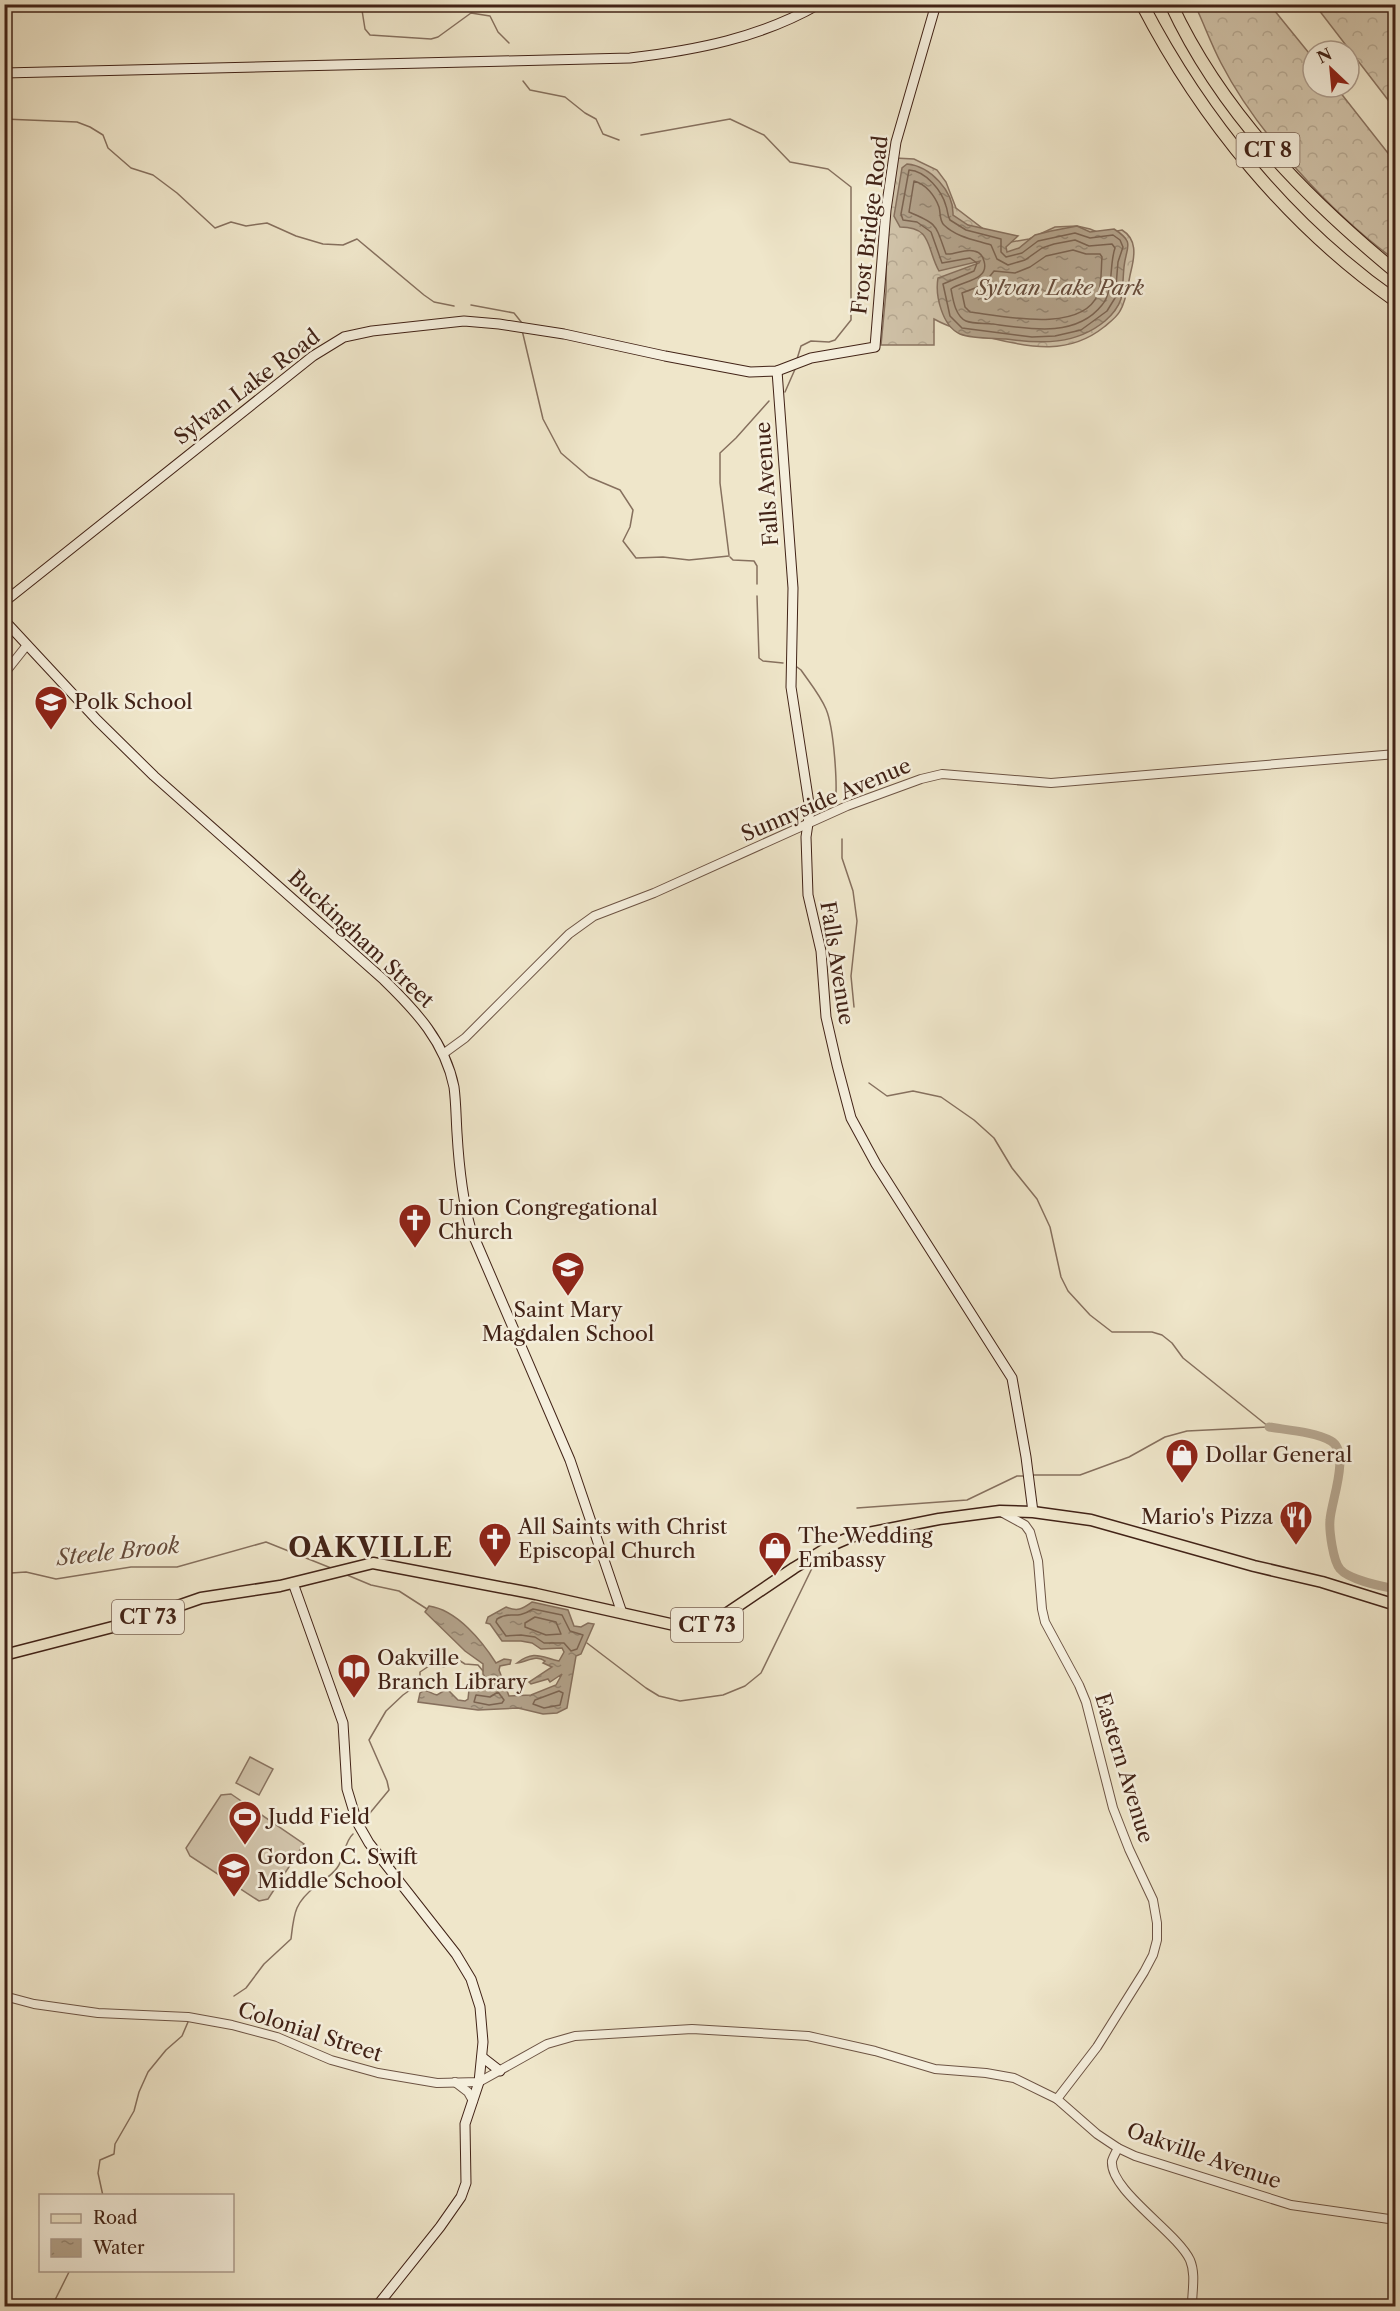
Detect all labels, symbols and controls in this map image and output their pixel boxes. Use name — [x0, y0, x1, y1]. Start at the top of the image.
north arrow — [1301, 39, 1361, 99]
text: N — [1314, 43, 1335, 68]
road number: CT 8 — [1236, 133, 1300, 167]
street label: Frost Bridge Road — [846, 134, 893, 316]
park label: Sylvan Lake Park — [974, 275, 1144, 300]
street label: Sylvan Lake Road — [169, 324, 325, 450]
street label: Falls Avenue — [750, 421, 783, 547]
school or university icon: Polk School — [33, 684, 69, 731]
place label: Polk School — [74, 689, 193, 714]
street label: Sunnyside Avenue — [737, 752, 914, 847]
street label: Buckingham Street — [283, 865, 440, 1013]
street label: Falls Avenue — [815, 899, 860, 1027]
place label: Union Congregational Church — [438, 1195, 658, 1244]
church icon: Union Congregational Church — [397, 1202, 433, 1249]
school or university icon: Saint Mary Magdalen School — [550, 1250, 586, 1297]
place label: Saint Mary Magdalen School — [482, 1297, 654, 1346]
shop icon: Dollar General — [1164, 1437, 1200, 1484]
place label: Dollar General — [1205, 1442, 1352, 1467]
restaurant icon: Mario's Pizza — [1278, 1499, 1314, 1546]
place label: Mario's Pizza — [1141, 1504, 1274, 1529]
place label: All Saints with Christ Episcopal Church — [517, 1514, 728, 1563]
church icon: All Saints with Christ Episcopal Church — [477, 1521, 513, 1568]
place label: The Wedding Embassy — [798, 1523, 934, 1572]
shop icon: The Wedding Embassy — [757, 1530, 793, 1577]
district label: OAKVILLE — [288, 1531, 454, 1564]
water label: Steele Brook — [53, 1532, 181, 1572]
road number: CT 73 — [112, 1600, 184, 1634]
road number: CT 73 — [671, 1608, 743, 1642]
place label: Oakville Branch Library — [377, 1645, 528, 1694]
library icon: Oakville Branch Library — [336, 1652, 372, 1699]
street label: Eastern Avenue — [1090, 1690, 1159, 1846]
sports icon: Judd Field — [227, 1799, 263, 1846]
place label: Judd Field — [265, 1804, 370, 1829]
place label: Gordon C. Swift Middle School — [257, 1844, 418, 1893]
school or university icon: Gordon C. Swift Middle School — [216, 1851, 252, 1898]
street label: Colonial Street — [235, 1996, 386, 2067]
street label: Oakville Avenue — [1124, 2117, 1285, 2194]
legend — [39, 2194, 234, 2272]
text: Road — [93, 2207, 138, 2229]
text: Water — [92, 2237, 145, 2259]

